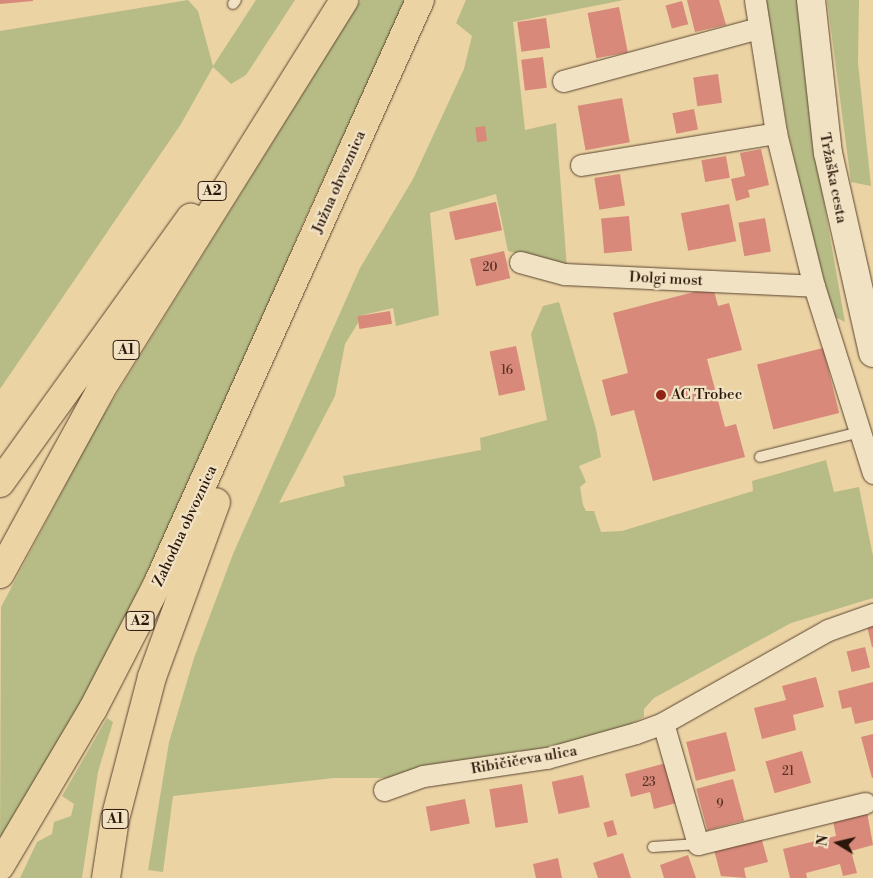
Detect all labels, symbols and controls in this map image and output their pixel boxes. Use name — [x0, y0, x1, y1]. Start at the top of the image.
street label: Južna obvoznica — [308, 128, 370, 236]
street label: Tržaška cesta — [815, 131, 851, 225]
road number: A2 — [197, 180, 227, 202]
house number: 20 — [483, 261, 497, 275]
street label: Dolgi most — [629, 268, 703, 290]
road number: A1 — [112, 338, 140, 362]
house number: 16 — [501, 364, 513, 378]
place label: AC Trobec — [671, 386, 742, 404]
marker: AC Trobec — [655, 389, 667, 401]
street label: Zahodna obvoznica — [149, 463, 221, 589]
road number: A2 — [125, 610, 155, 632]
street label: Ribičičeva ulica — [469, 742, 579, 778]
house number: 21 — [782, 765, 794, 779]
house number: 23 — [642, 776, 656, 790]
house number: 9 — [716, 798, 724, 812]
road number: A1 — [101, 808, 129, 831]
north arrow — [813, 818, 863, 868]
text: N — [813, 834, 833, 848]

